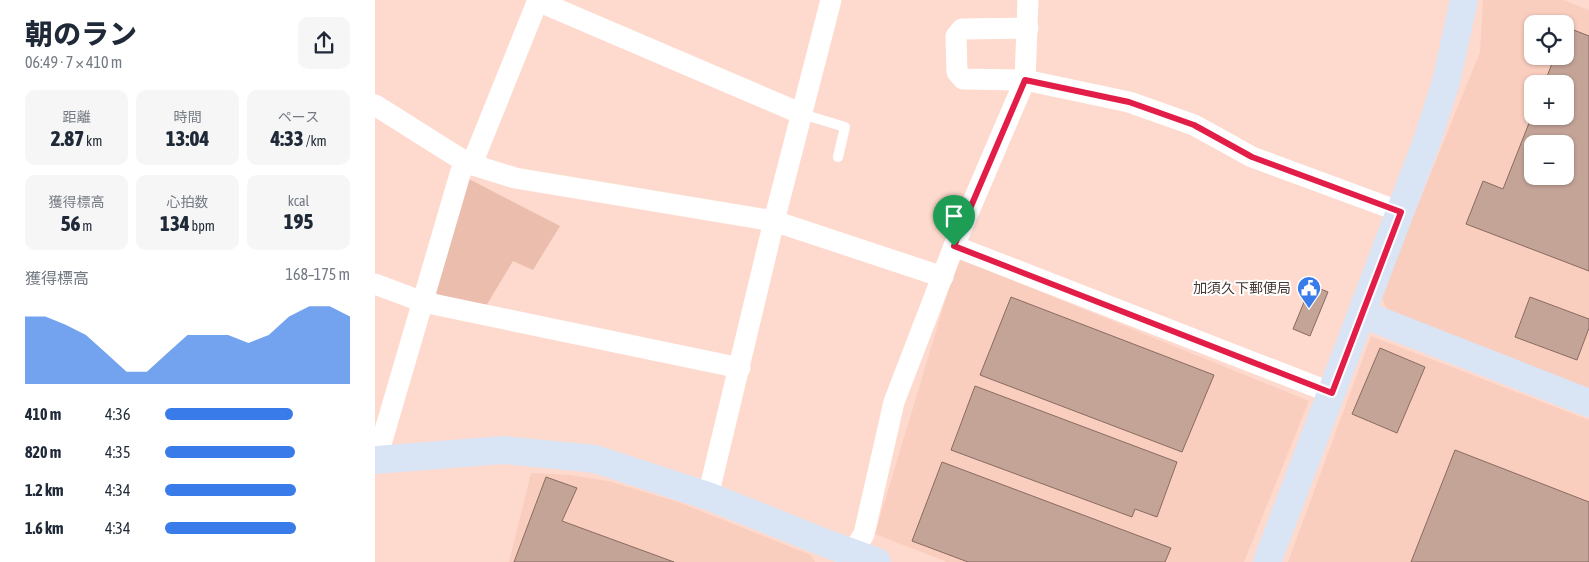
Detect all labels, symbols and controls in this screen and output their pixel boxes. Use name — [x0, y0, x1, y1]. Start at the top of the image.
map controls — [1524, 15, 1574, 185]
button: locate — [1524, 15, 1574, 65]
button: share — [298, 17, 350, 69]
text: 朝のラン — [25, 18, 137, 50]
text: 06:49 · 7 × 410 m — [25, 53, 122, 71]
button: + — [1524, 75, 1574, 125]
text: 距離 — [63, 109, 91, 125]
text: 時間 — [174, 109, 202, 125]
text: ペース — [278, 109, 319, 125]
text: 2.87 — [51, 126, 84, 150]
text: 13:04 — [166, 126, 209, 150]
text: 4:33 — [270, 126, 304, 150]
text: km — [84, 133, 102, 149]
text: /km — [304, 133, 327, 149]
button: − — [1524, 135, 1574, 185]
text: kcal — [288, 193, 309, 209]
text: 獲得標高 — [49, 194, 105, 210]
text: 心拍数 — [167, 194, 209, 210]
pin — [933, 195, 975, 246]
icon: arrive — [940, 202, 968, 230]
text: 195 — [284, 209, 313, 233]
text: 56 — [61, 211, 80, 235]
text: 134 — [160, 211, 190, 235]
text: m — [80, 218, 92, 234]
text: bpm — [190, 218, 215, 234]
text: 168–175 m — [286, 265, 350, 283]
text: 獲得標高 — [25, 269, 89, 287]
public building icon: 加須久下郵便局 — [1296, 275, 1322, 309]
place label: 加須久下郵便局 — [1193, 280, 1291, 296]
text: 410 m — [25, 405, 61, 423]
text: 4:36 — [105, 405, 130, 423]
text: 820 m — [25, 443, 61, 461]
text: 4:35 — [105, 443, 130, 461]
text: 1.2 km — [25, 481, 64, 499]
text: 4:34 — [105, 481, 130, 499]
text: 1.6 km — [25, 519, 64, 537]
text: 4:34 — [105, 519, 130, 537]

